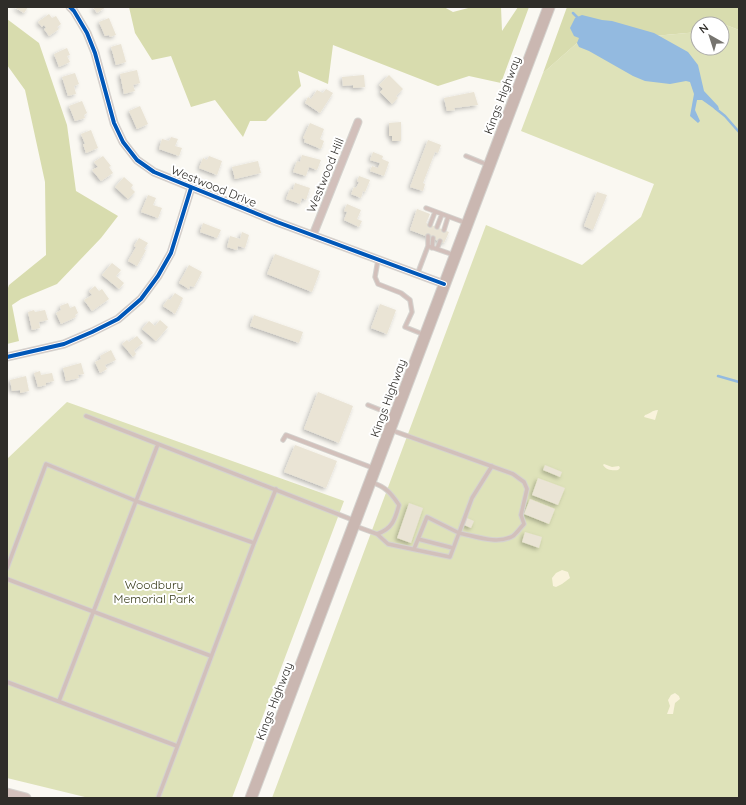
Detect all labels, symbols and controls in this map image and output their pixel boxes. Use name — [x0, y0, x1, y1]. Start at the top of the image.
north arrow — [690, 16, 730, 56]
text: N — [696, 20, 711, 36]
street label: Kings Highway — [480, 54, 524, 136]
street label: Westwood Hill — [303, 135, 347, 215]
street label: Westwood Drive — [169, 162, 259, 210]
street label: Kings Highway — [367, 357, 409, 439]
park label: Woodbury Memorial Park — [114, 577, 194, 606]
street label: Kings Highway — [252, 660, 296, 742]

